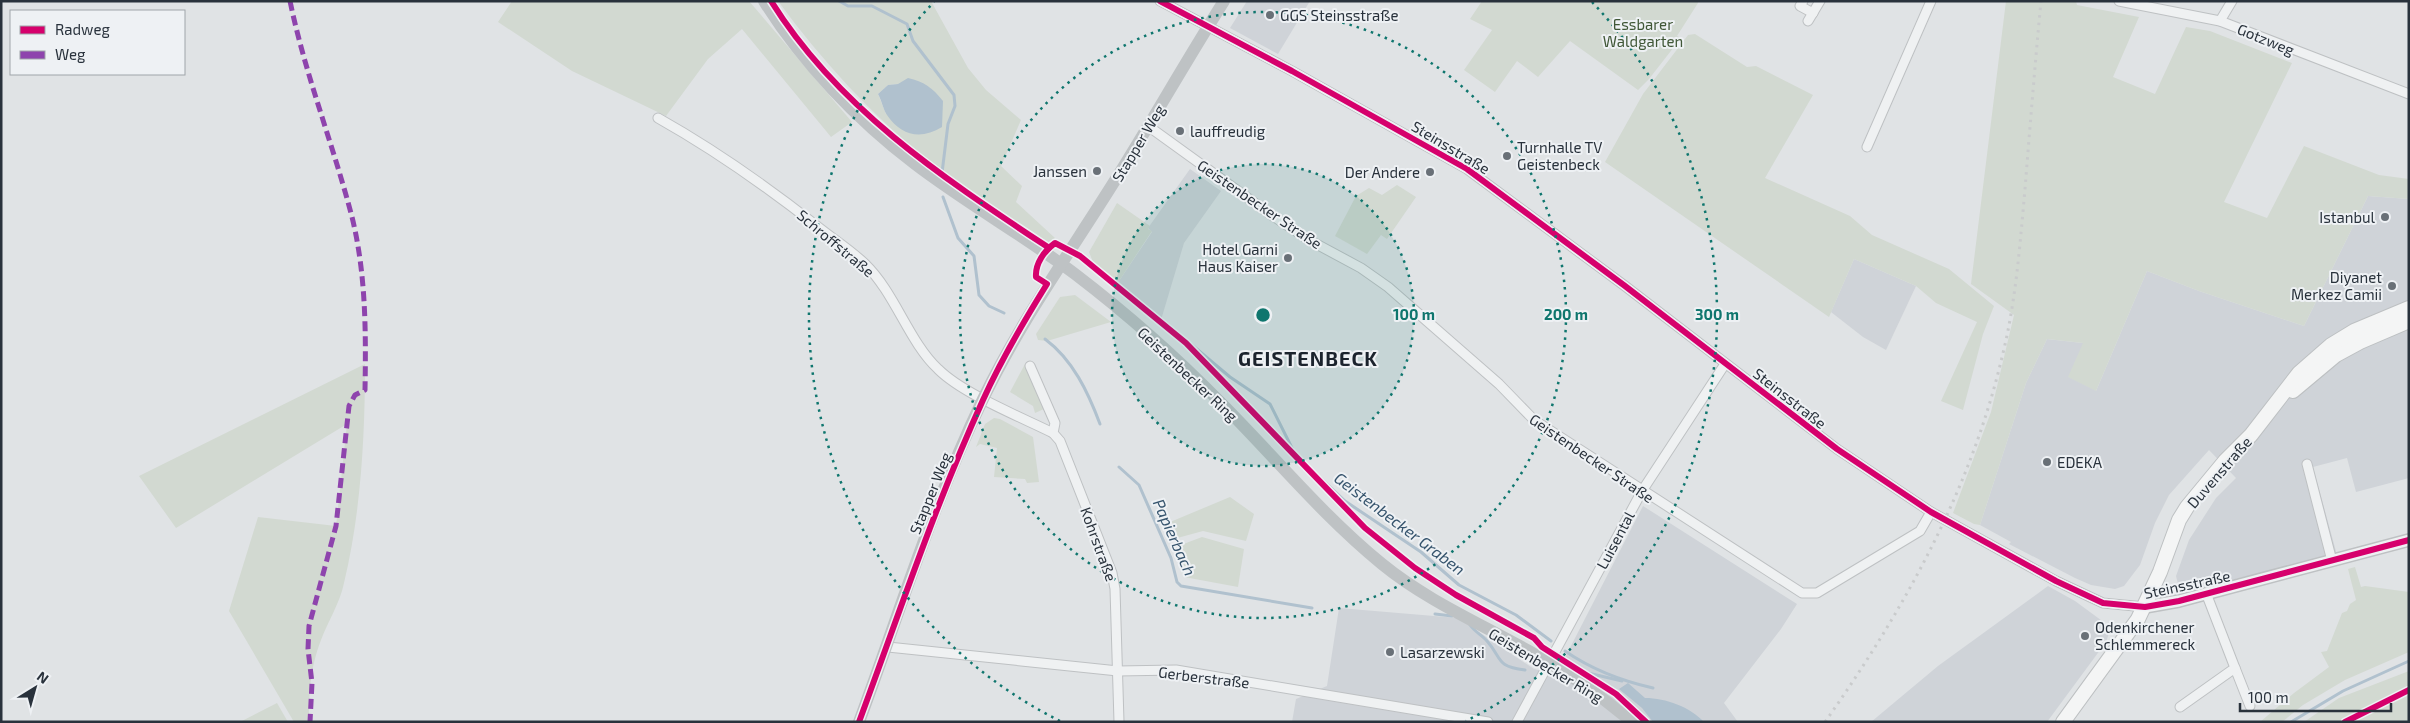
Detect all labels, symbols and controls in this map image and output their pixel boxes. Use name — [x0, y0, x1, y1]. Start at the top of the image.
place label: GGS Steinsstraße — [1280, 6, 1399, 24]
marker: GGS Steinsstraße — [1264, 9, 1276, 21]
legend — [10, 10, 185, 75]
park label: Essbarer Waldgarten — [1603, 15, 1683, 50]
street label: Gotzweg — [2235, 19, 2298, 59]
text: Radweg — [55, 20, 110, 38]
text: Weg — [55, 45, 86, 63]
street label: Stapper Weg — [1108, 101, 1168, 185]
street label: Steinsstraße — [1409, 117, 1493, 177]
place label: lauffreudig — [1190, 122, 1266, 140]
marker: lauffreudig — [1174, 125, 1186, 137]
place label: Turnhalle TV Geistenbeck — [1517, 138, 1602, 173]
marker: Turnhalle TV Geistenbeck — [1501, 150, 1513, 162]
street label: Geistenbecker Straße — [1194, 156, 1326, 252]
place label: Janssen — [1033, 162, 1087, 180]
place label: Der Andere — [1345, 163, 1420, 181]
marker: Janssen — [1091, 165, 1103, 177]
marker: Der Andere — [1424, 166, 1436, 178]
street label: Schroffstraße — [794, 205, 878, 281]
place label: Istanbul — [2319, 208, 2376, 226]
marker: Istanbul — [2379, 211, 2391, 223]
place label: Hotel Garni Haus Kaiser — [1198, 240, 1278, 275]
marker: Hotel Garni Haus Kaiser — [1282, 252, 1294, 264]
place label: Diyanet Merkez Camii — [2291, 268, 2382, 303]
marker: Diyanet Merkez Camii — [2386, 280, 2398, 292]
text: 100 m — [1393, 305, 1435, 323]
text: 200 m — [1544, 305, 1588, 323]
text: 300 m — [1695, 305, 1739, 323]
centre of rings — [1254, 306, 1272, 324]
street label: Geistenbecker Ring — [1134, 323, 1242, 425]
district label: GEISTENBECK — [1238, 346, 1378, 370]
street label: Steinsstraße — [1750, 364, 1830, 432]
street label: Geistenbecker Straße — [1526, 410, 1658, 506]
street label: Duvenstraße — [2183, 433, 2255, 511]
street label: Stapper Weg — [905, 449, 955, 537]
place label: EDEKA — [2057, 453, 2103, 471]
marker: EDEKA — [2041, 456, 2053, 468]
water label: Geistenbecker Graben — [1331, 468, 1469, 578]
water label: Papierbach — [1150, 496, 1200, 578]
street label: Kohrstraße — [1077, 504, 1121, 584]
street label: Luisental — [1592, 508, 1638, 572]
street label: Steinsstraße — [2142, 566, 2232, 602]
place label: Odenkirchener Schlemmereck — [2095, 618, 2196, 653]
street label: Geistenbecker Ring — [1486, 624, 1607, 706]
marker: Odenkirchener Schlemmereck — [2079, 630, 2091, 642]
place label: Lasarzewski — [1400, 643, 1485, 661]
marker: Lasarzewski — [1384, 646, 1396, 658]
street label: Gerberstraße — [1157, 662, 1251, 692]
north arrow — [10, 663, 60, 713]
text: N — [34, 667, 52, 687]
scale bar — [2240, 680, 2391, 712]
text: 100 m — [2248, 688, 2289, 706]

